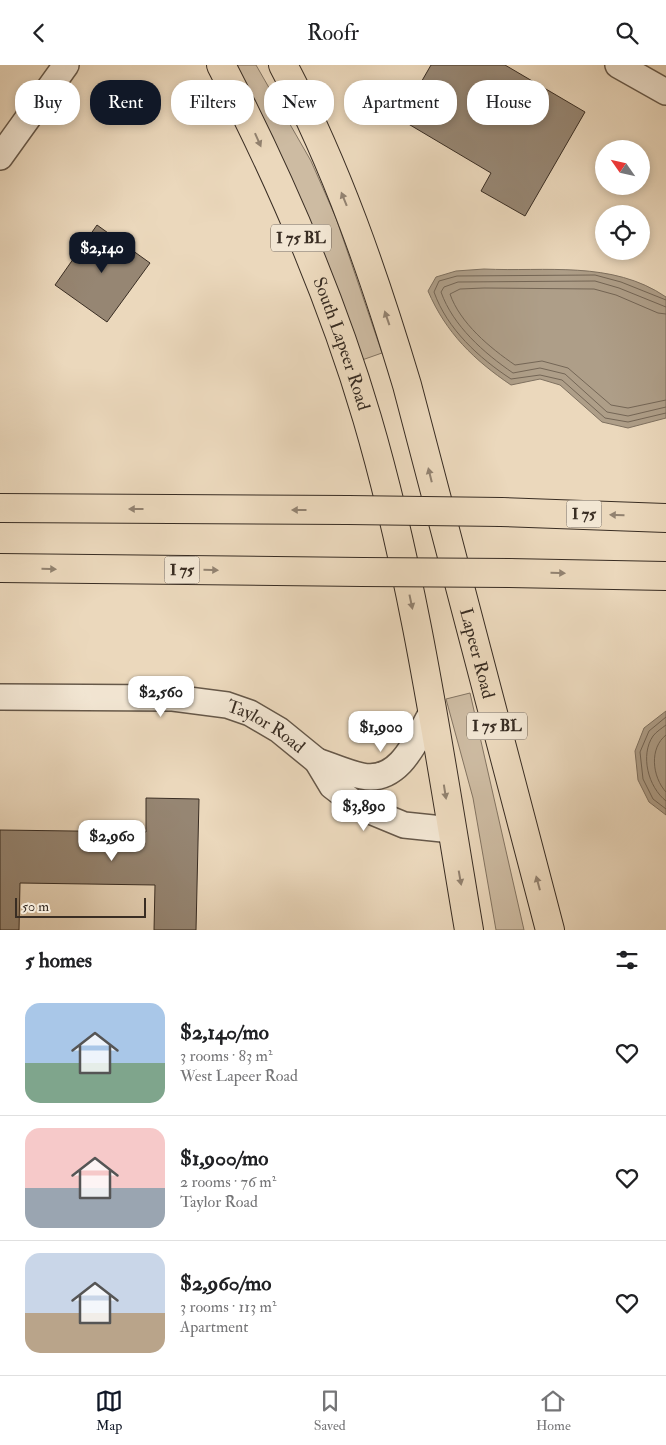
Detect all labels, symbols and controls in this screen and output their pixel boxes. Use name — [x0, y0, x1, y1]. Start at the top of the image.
icon: back — [25, 19, 53, 47]
text: Roofr — [307, 19, 359, 47]
icon: search — [613, 19, 641, 47]
chip: Buy — [15, 80, 80, 125]
chip: Rent — [90, 80, 161, 125]
chip: Filters — [171, 80, 254, 125]
chip: New — [264, 80, 334, 125]
chip: Apartment — [344, 80, 457, 125]
chip: House — [467, 80, 549, 125]
one-way arrow — [254, 133, 262, 147]
north arrow — [595, 140, 650, 195]
map controls — [595, 140, 650, 260]
one-way arrow — [340, 192, 348, 206]
button: locate — [595, 205, 650, 260]
road number: I 75 BL — [271, 225, 331, 252]
pin: $2,140 — [61, 231, 143, 274]
text: $2,140 — [80, 238, 124, 258]
street label: South Lapeer Road — [308, 274, 376, 413]
one-way arrow — [382, 311, 390, 326]
one-way arrow — [426, 467, 434, 482]
road number: I 75 — [566, 501, 602, 527]
one-way arrow — [128, 505, 144, 513]
one-way arrow — [291, 506, 307, 514]
one-way arrow — [609, 511, 625, 519]
road number: I 75 — [164, 557, 200, 583]
one-way arrow — [41, 565, 57, 573]
one-way arrow — [203, 566, 219, 574]
one-way arrow — [550, 569, 566, 577]
one-way arrow — [407, 595, 415, 610]
street label: Lapeer Road — [454, 605, 500, 701]
pin: $2,560 — [120, 675, 202, 718]
text: $2,560 — [139, 682, 183, 702]
street label: Taylor Road — [224, 694, 310, 758]
pin: $1,900 — [340, 711, 422, 753]
road number: I 75 BL — [467, 713, 527, 739]
text: $1,900 — [359, 717, 403, 737]
one-way arrow — [442, 784, 450, 800]
pin: $3,890 — [323, 789, 405, 832]
text: $3,890 — [343, 796, 385, 816]
pin: $2,960 — [71, 819, 153, 862]
text: $2,960 — [89, 826, 135, 846]
one-way arrow — [457, 870, 465, 886]
one-way arrow — [534, 875, 542, 890]
scale bar — [15, 895, 146, 918]
text: 50 m — [22, 898, 49, 915]
icon: filters — [613, 946, 641, 974]
text: 5 homes — [25, 947, 92, 974]
text: $2,140/mo — [180, 1019, 269, 1046]
icon: home — [65, 1023, 125, 1083]
icon: heart — [613, 1039, 641, 1067]
text: 3 rooms · 83 m² — [180, 1046, 273, 1066]
text: West Lapeer Road — [180, 1066, 298, 1086]
text: $1,900/mo — [180, 1145, 268, 1172]
icon: home — [65, 1148, 125, 1208]
icon: heart — [613, 1164, 641, 1192]
text: 2 rooms · 76 m² — [180, 1172, 276, 1192]
text: Taylor Road — [180, 1192, 258, 1212]
text: $2,960/mo — [180, 1270, 271, 1297]
icon: home — [65, 1273, 125, 1333]
icon: heart — [613, 1289, 641, 1317]
text: 3 rooms · 113 m² — [180, 1297, 276, 1317]
text: Apartment — [180, 1317, 248, 1337]
tab: Map — [95, 1387, 123, 1434]
tab: Saved — [314, 1387, 346, 1434]
tab: Home — [536, 1387, 571, 1434]

